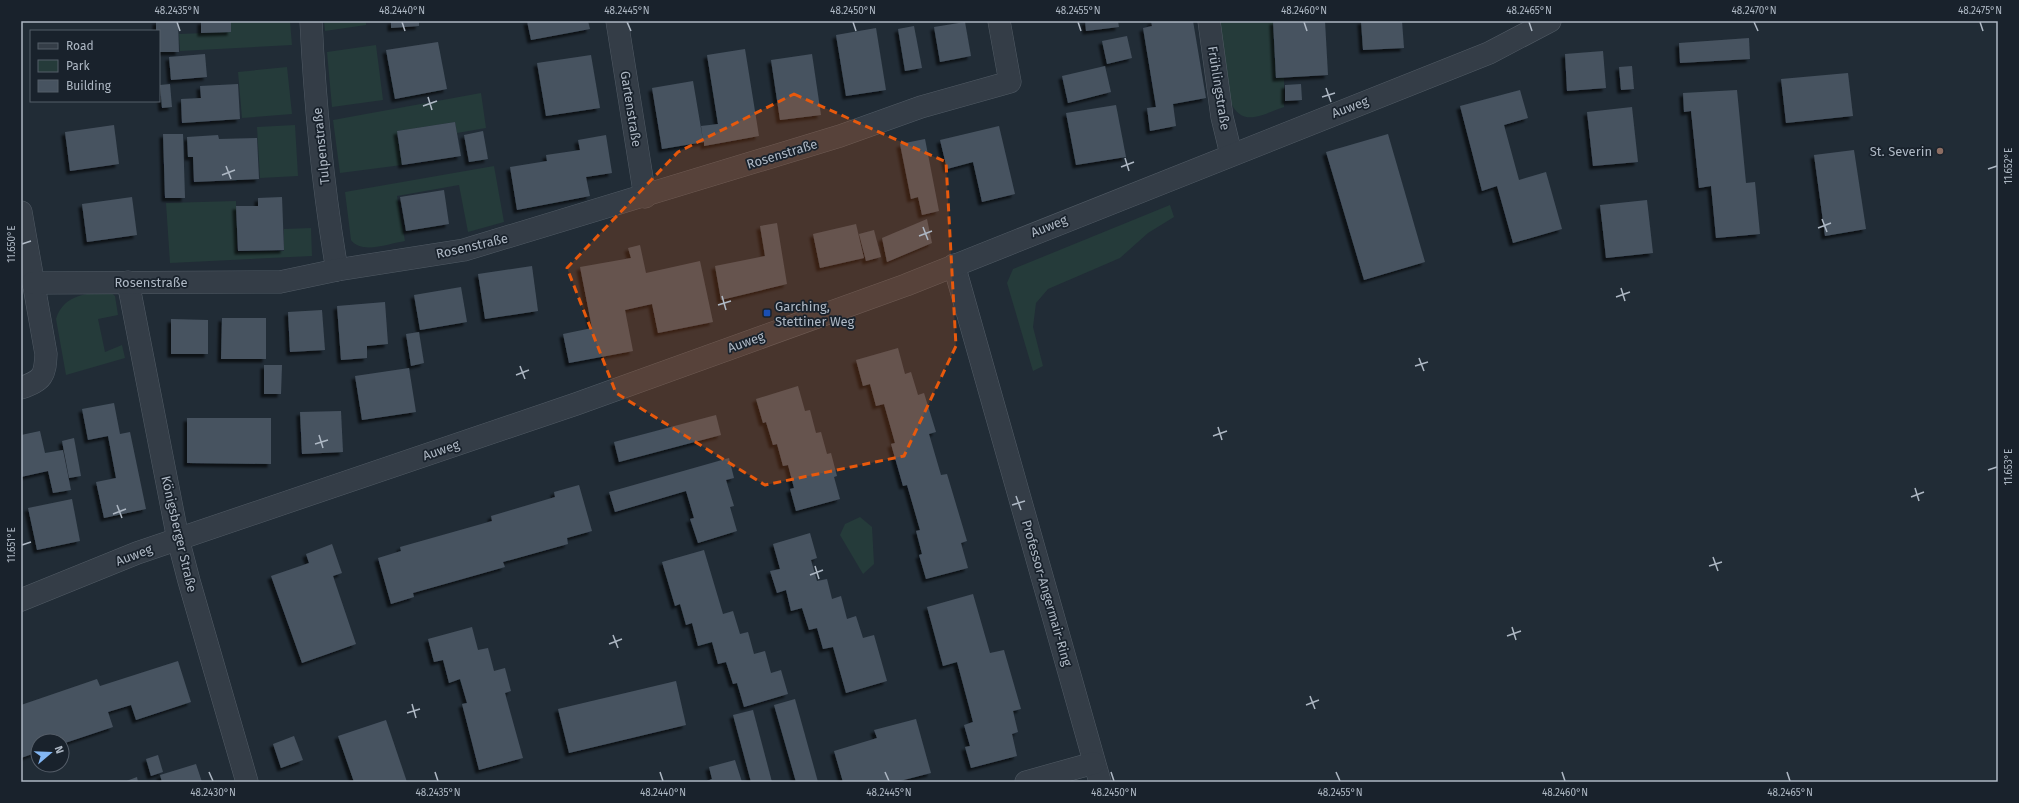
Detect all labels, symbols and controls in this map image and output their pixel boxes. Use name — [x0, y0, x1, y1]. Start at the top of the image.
text: 48.2435°N — [154, 5, 200, 17]
text: 48.2440°N — [379, 5, 425, 17]
text: 48.2445°N — [604, 5, 650, 17]
text: 48.2450°N — [830, 5, 876, 17]
text: 48.2455°N — [1055, 5, 1101, 17]
text: 48.2460°N — [1281, 5, 1327, 17]
text: 48.2465°N — [1506, 5, 1552, 17]
text: 48.2470°N — [1732, 5, 1776, 17]
text: 48.2475°N — [1958, 5, 2002, 17]
legend — [30, 30, 160, 102]
text: Road — [66, 39, 94, 53]
street label: Frühlingstraße — [1205, 45, 1233, 131]
text: Park — [66, 59, 90, 73]
street label: Gartenstraße — [618, 70, 644, 148]
text: Building — [66, 79, 112, 93]
street label: Auweg — [1329, 93, 1371, 121]
street label: Tulpenstraße — [310, 107, 332, 185]
street label: Rosenstraße — [745, 136, 819, 172]
place label: St. Severin — [1870, 144, 1932, 159]
marker: St. Severin — [1935, 146, 1945, 156]
text: 11.652°E — [2003, 148, 2015, 184]
street label: Auweg — [1028, 212, 1070, 240]
text: 11.650°E — [6, 225, 18, 263]
street label: Rosenstraße — [435, 230, 509, 262]
street label: Rosenstraße — [114, 275, 188, 290]
place label: Garching, Stettiner Weg — [775, 299, 855, 329]
marker: Garching, Stettiner Weg — [762, 308, 772, 318]
street label: Auweg — [725, 328, 767, 356]
street label: Auweg — [421, 437, 462, 463]
text: 11.653°E — [2003, 449, 2015, 485]
street label: Königsberger Straße — [158, 474, 200, 594]
street label: Professor-Angermair-Ring — [1019, 518, 1075, 668]
text: 11.651°E — [6, 527, 18, 563]
street label: Auweg — [113, 541, 155, 569]
north arrow — [30, 733, 70, 773]
text: N — [52, 744, 66, 755]
text: 48.2430°N — [190, 787, 236, 799]
text: 48.2435°N — [415, 787, 461, 799]
text: 48.2440°N — [640, 787, 686, 799]
text: 48.2445°N — [866, 787, 912, 799]
text: 48.2450°N — [1091, 787, 1137, 799]
text: 48.2455°N — [1317, 787, 1363, 799]
text: 48.2460°N — [1542, 787, 1588, 799]
text: 48.2465°N — [1767, 787, 1813, 799]

